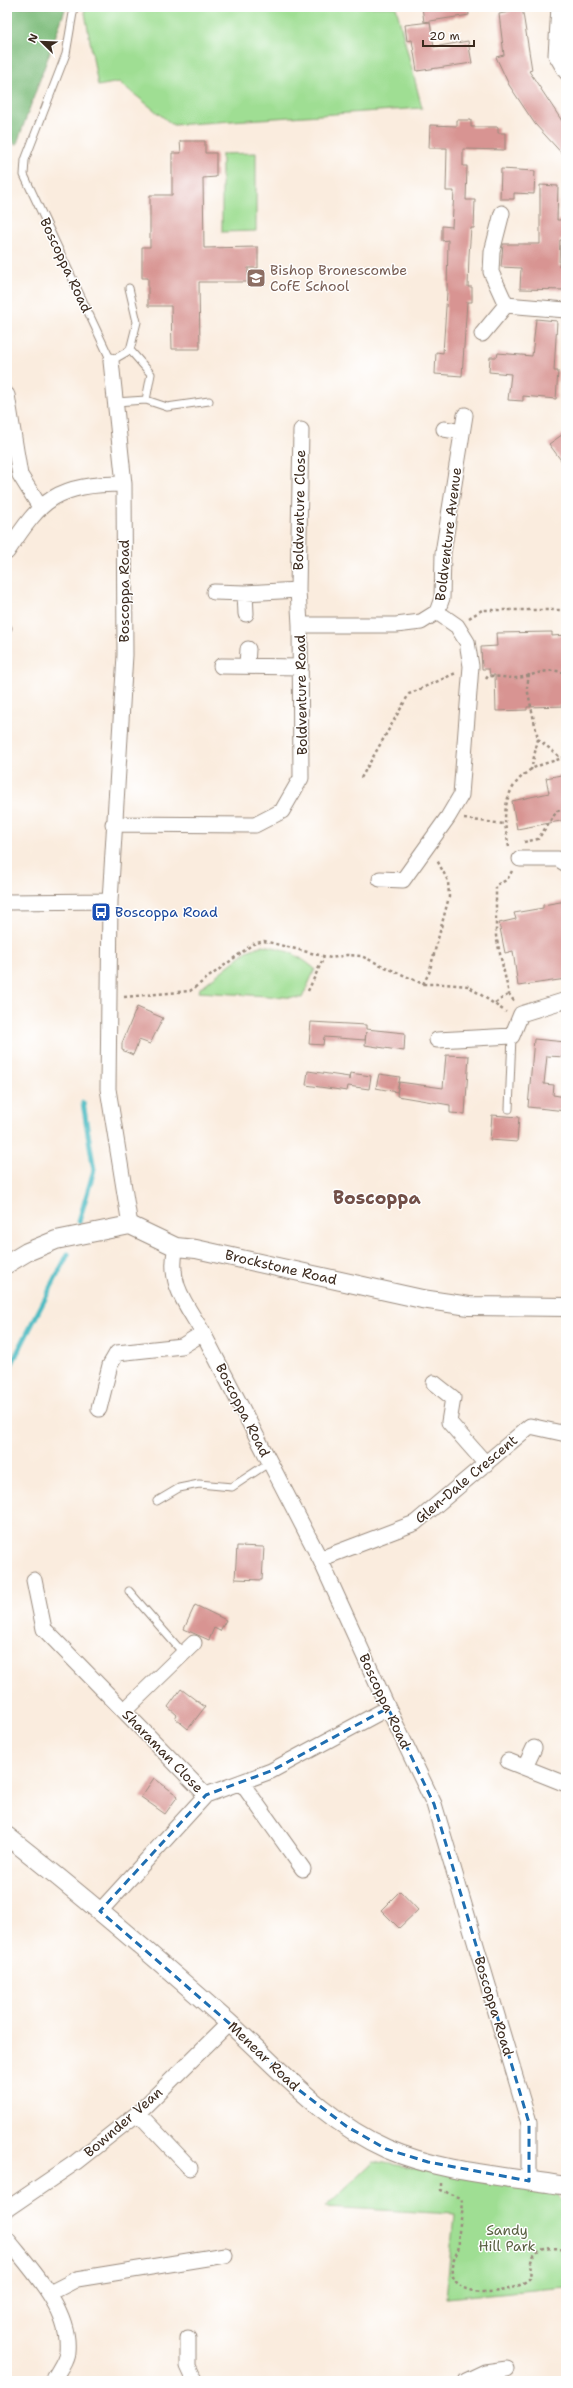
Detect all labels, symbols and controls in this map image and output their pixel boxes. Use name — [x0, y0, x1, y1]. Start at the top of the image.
north arrow — [22, 22, 62, 62]
scale bar — [423, 22, 474, 48]
text: 20 m — [429, 28, 460, 44]
text: N — [25, 31, 42, 45]
street label: Boscoppa Road — [36, 215, 96, 316]
place label: Bishop Bronescombe CofE School — [270, 261, 407, 295]
school or university icon: Bishop Bronescombe CofE School — [245, 267, 267, 289]
street label: Boldventure Close — [289, 449, 309, 570]
street label: Boldventure Avenue — [431, 466, 465, 602]
street label: Boscoppa Road — [115, 539, 133, 642]
street label: Boldventure Road — [291, 635, 311, 755]
bus stop icon: Boscoppa Road — [90, 901, 112, 923]
place label: Boscoppa Road — [115, 903, 218, 921]
district label: Boscoppa — [333, 1186, 422, 1210]
street label: Brockstone Road — [223, 1245, 339, 1289]
street label: Boscoppa Road — [212, 1360, 274, 1460]
street label: Glen-Dale Crescent — [411, 1431, 521, 1527]
street label: Boscoppa Road — [355, 1651, 415, 1752]
street label: Sharaman Close — [119, 1706, 207, 1796]
street label: Boscoppa Road — [470, 1954, 518, 2058]
street label: Menear Road — [224, 2017, 304, 2095]
street label: Bownder Vean — [80, 2083, 166, 2161]
park label: Sandy Hill Park — [478, 2221, 536, 2255]

